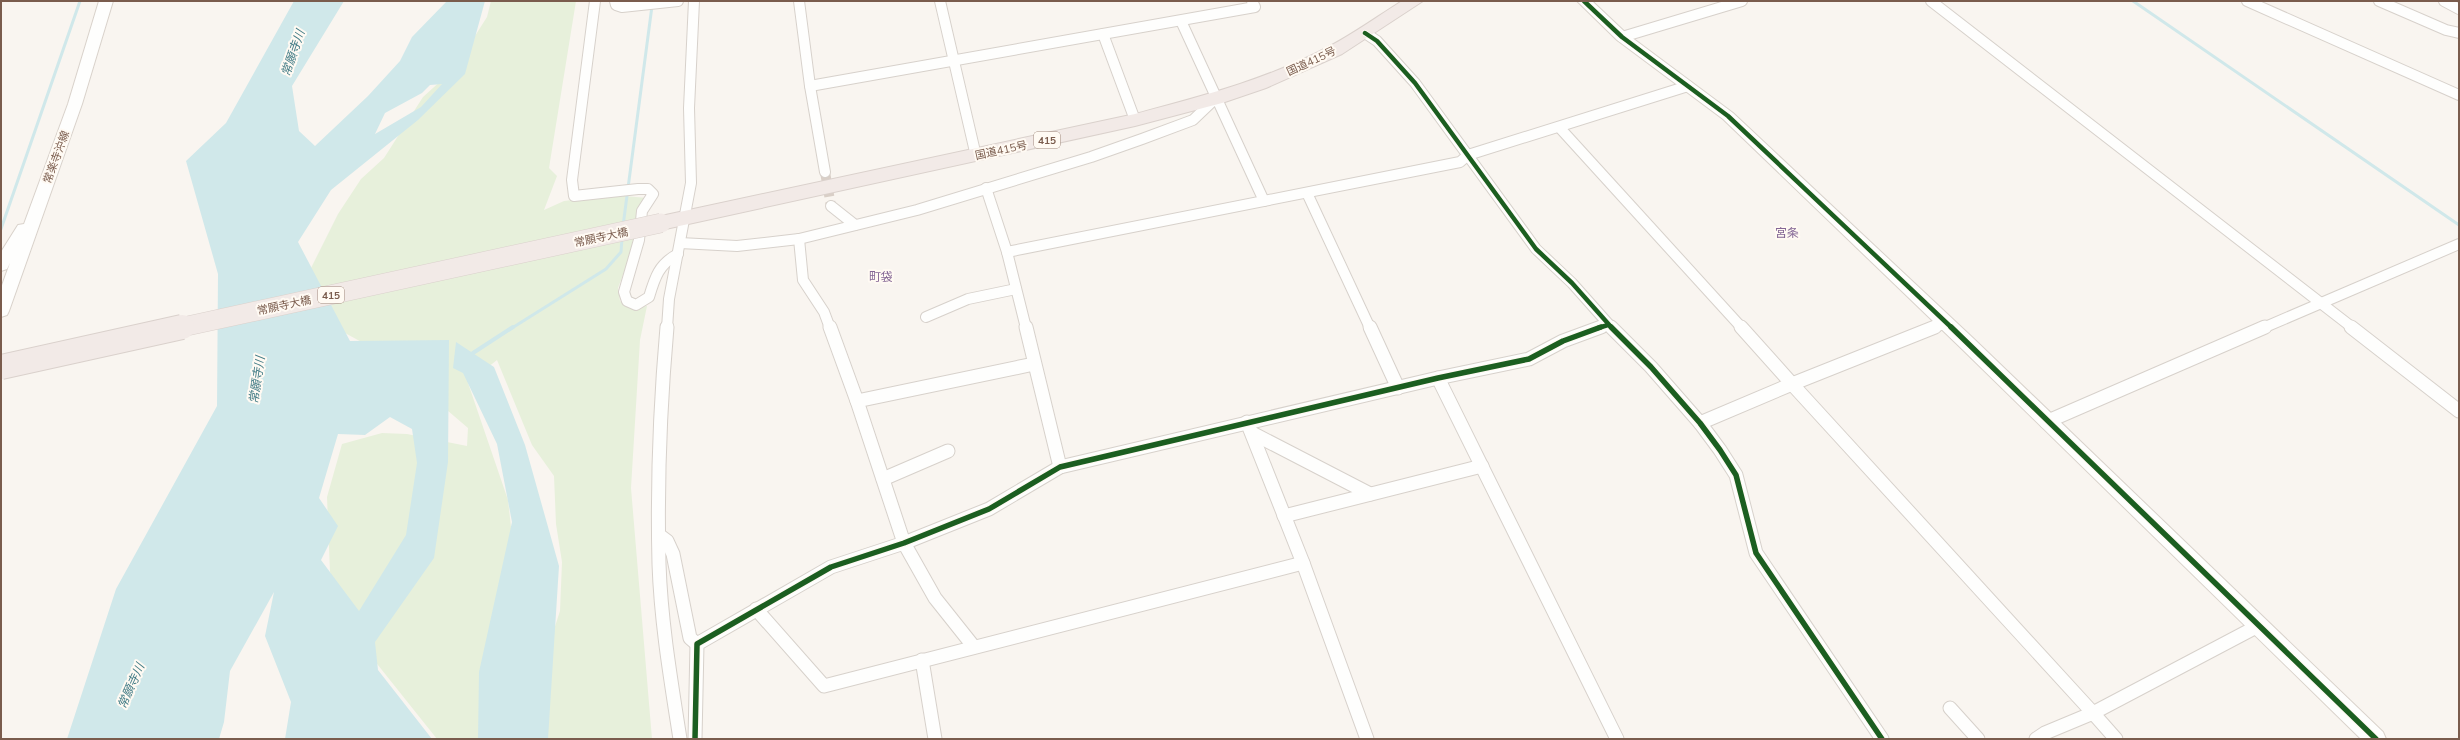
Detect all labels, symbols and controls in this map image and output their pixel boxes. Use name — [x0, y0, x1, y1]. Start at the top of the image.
water label: 常願寺川 — [278, 26, 308, 78]
street label: 国道415号 — [1284, 43, 1338, 79]
street label: 常楽寺沖線 — [40, 129, 72, 185]
road number: 415 — [1034, 132, 1060, 148]
street label: 国道415号 — [974, 138, 1028, 162]
street label: 常願寺大橋 — [573, 224, 629, 250]
district label: 宮条 — [1775, 225, 1799, 240]
district label: 町袋 — [869, 269, 893, 284]
road number: 415 — [318, 287, 344, 303]
street label: 常願寺大橋 — [256, 292, 312, 318]
water label: 常願寺川 — [246, 353, 268, 405]
water label: 常願寺川 — [114, 659, 148, 711]

